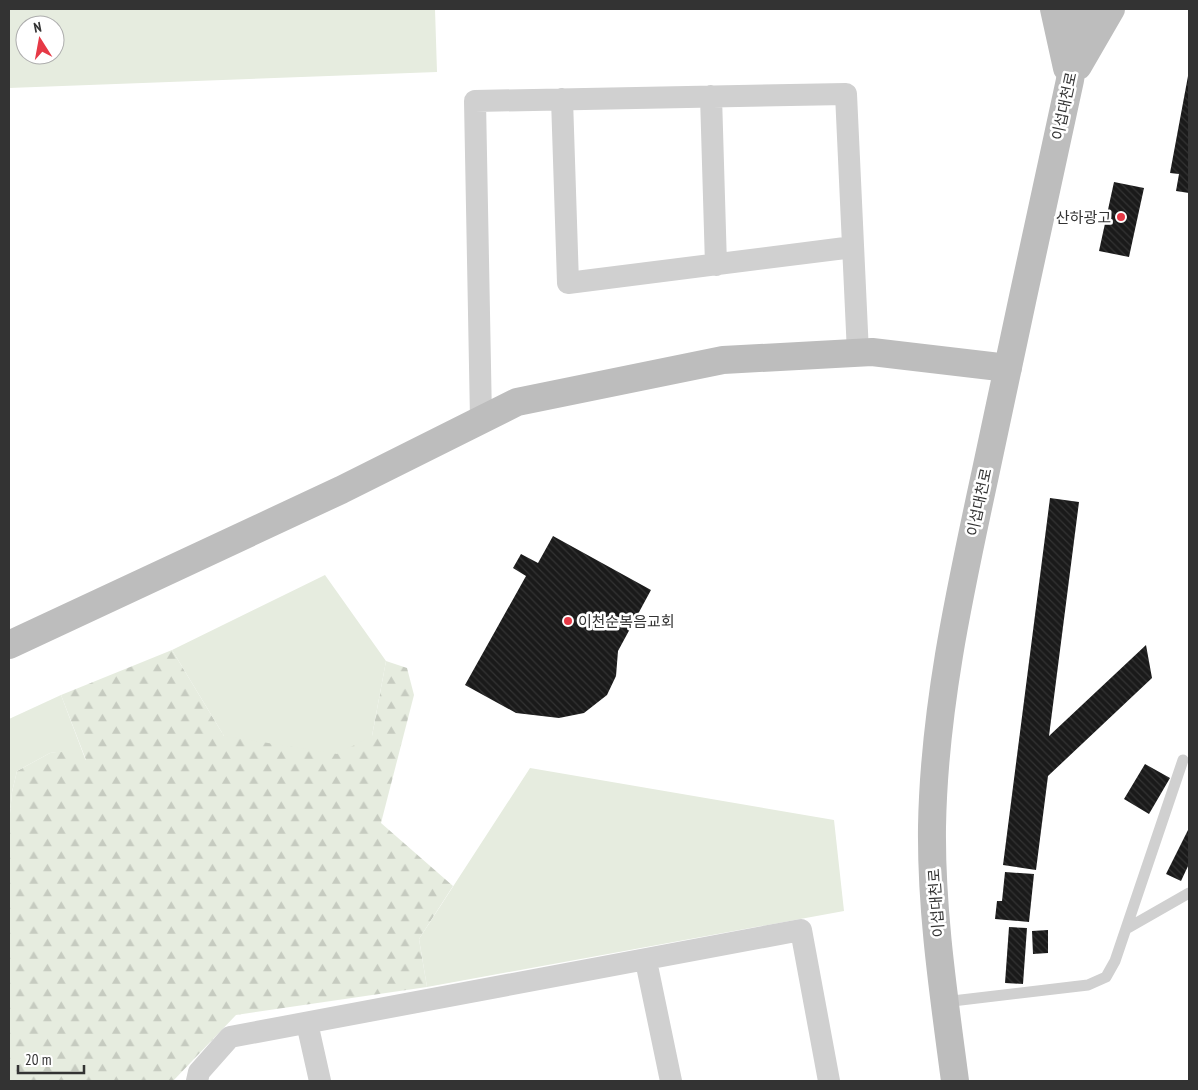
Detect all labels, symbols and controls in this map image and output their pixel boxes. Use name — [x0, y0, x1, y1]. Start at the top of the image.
north arrow — [15, 15, 65, 65]
text: N — [32, 18, 43, 37]
street label: 이섭대천로 — [1048, 70, 1080, 142]
place label: 산하광고 — [1056, 208, 1111, 227]
marker: 산하광고 — [1115, 211, 1127, 223]
street label: 이섭대천로 — [963, 466, 995, 538]
place label: 이천순복음교회 — [578, 612, 675, 631]
marker: 이천순복음교회 — [562, 615, 574, 627]
street label: 이섭대천로 — [924, 868, 948, 938]
scale bar — [18, 1042, 84, 1074]
text: 20 m — [25, 1050, 51, 1069]

